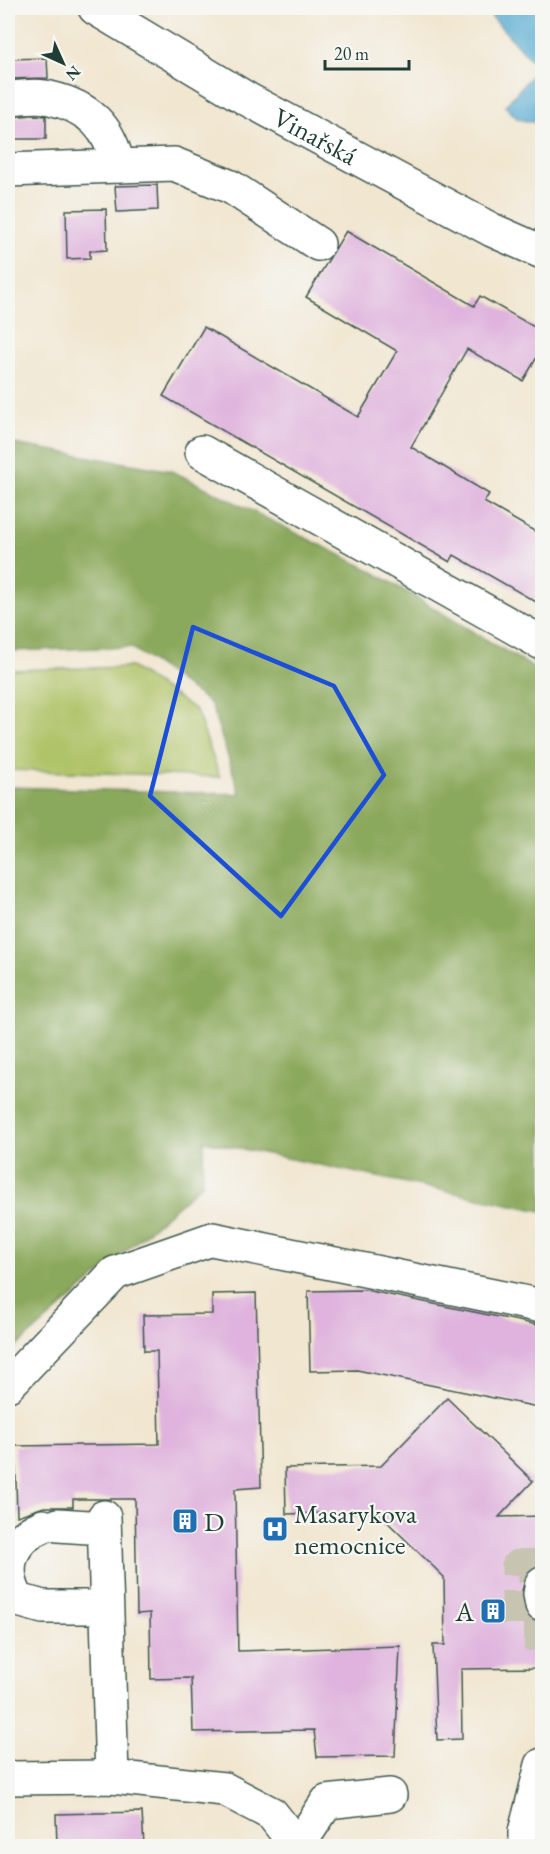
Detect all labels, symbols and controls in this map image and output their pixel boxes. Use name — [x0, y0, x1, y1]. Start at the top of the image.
north arrow — [33, 33, 93, 93]
scale bar — [325, 33, 409, 71]
text: 20 m — [334, 42, 369, 65]
text: N — [61, 61, 85, 85]
street label: Vinařská — [267, 99, 364, 173]
place label: Masarykova nemocnice — [294, 1496, 417, 1562]
place label: D — [204, 1504, 224, 1539]
building icon: D — [170, 1506, 200, 1536]
hospital icon: Masarykova nemocnice — [260, 1514, 290, 1544]
place label: A — [454, 1594, 474, 1629]
building icon: A — [478, 1596, 508, 1626]

